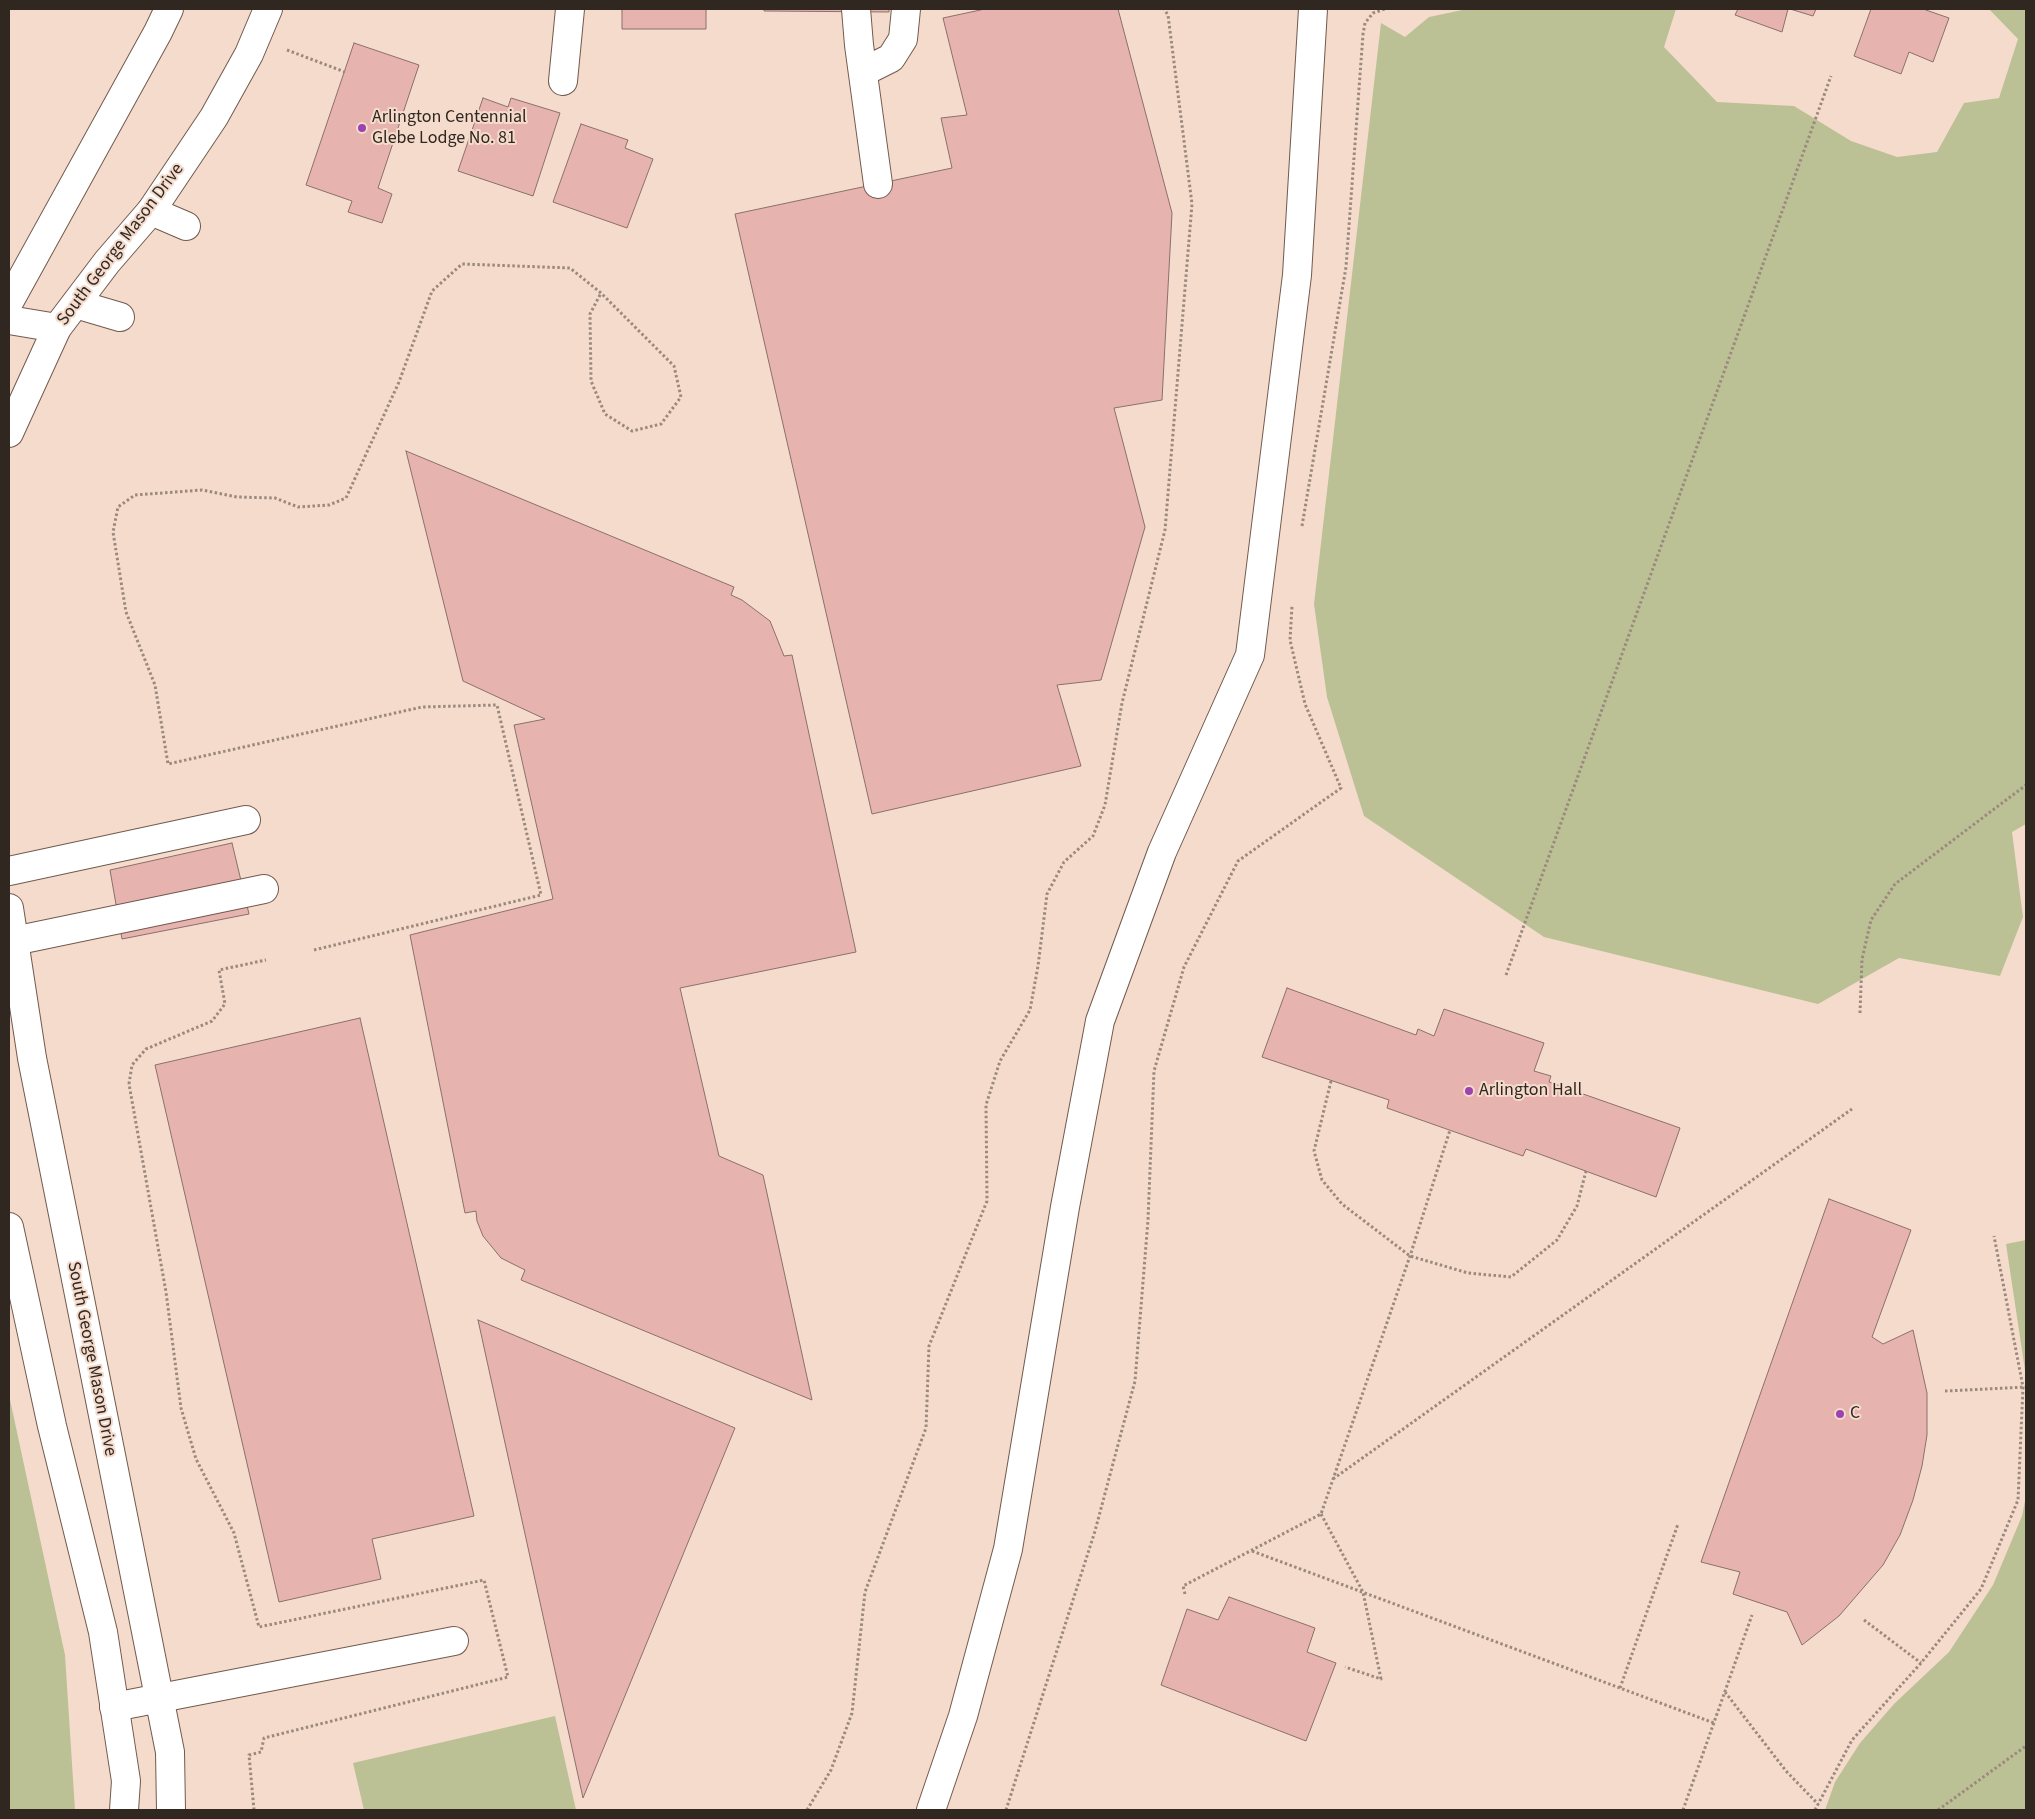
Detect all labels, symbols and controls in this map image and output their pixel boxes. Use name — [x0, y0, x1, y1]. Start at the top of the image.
place label: Arlington Centennial Glebe Lodge No. 81 — [372, 107, 527, 150]
marker: Arlington Centennial Glebe Lodge No. 81 — [356, 122, 368, 134]
street label: South George Mason Drive — [53, 160, 189, 330]
place label: Arlington Hall — [1479, 1080, 1582, 1102]
marker: Arlington Hall — [1463, 1085, 1475, 1097]
street label: South George Mason Drive — [62, 1260, 120, 1458]
place label: C — [1850, 1403, 1860, 1425]
marker: C — [1834, 1408, 1846, 1420]

